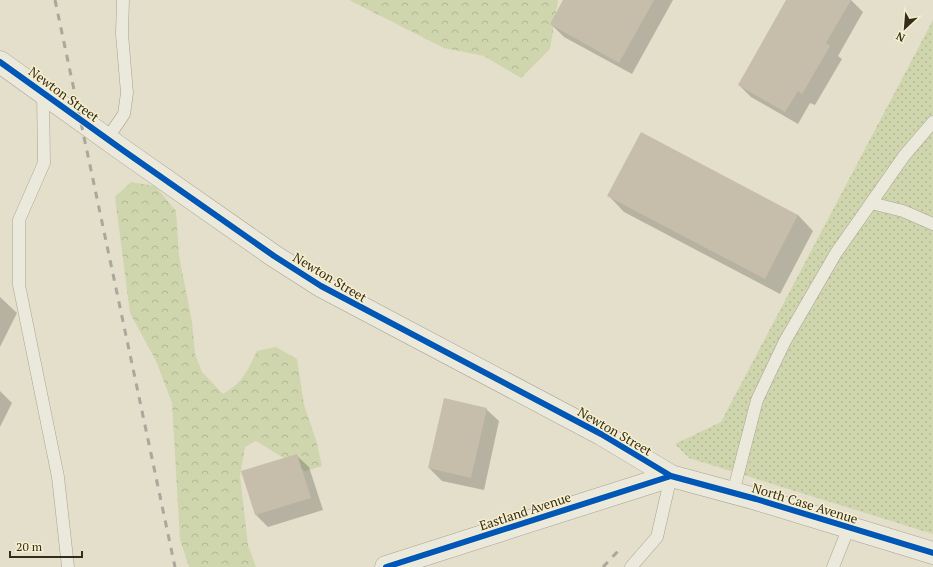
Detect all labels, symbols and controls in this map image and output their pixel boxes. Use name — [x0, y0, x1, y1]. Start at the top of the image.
north arrow — [885, 8, 925, 48]
text: N — [893, 29, 907, 45]
street label: Newton Street — [25, 62, 103, 126]
street label: Newton Street — [290, 248, 370, 306]
street label: Newton Street — [575, 402, 656, 460]
street label: North Case Avenue — [750, 478, 860, 528]
street label: Eastland Avenue — [477, 488, 573, 534]
scale bar — [10, 533, 82, 559]
text: 20 m — [16, 539, 43, 554]

